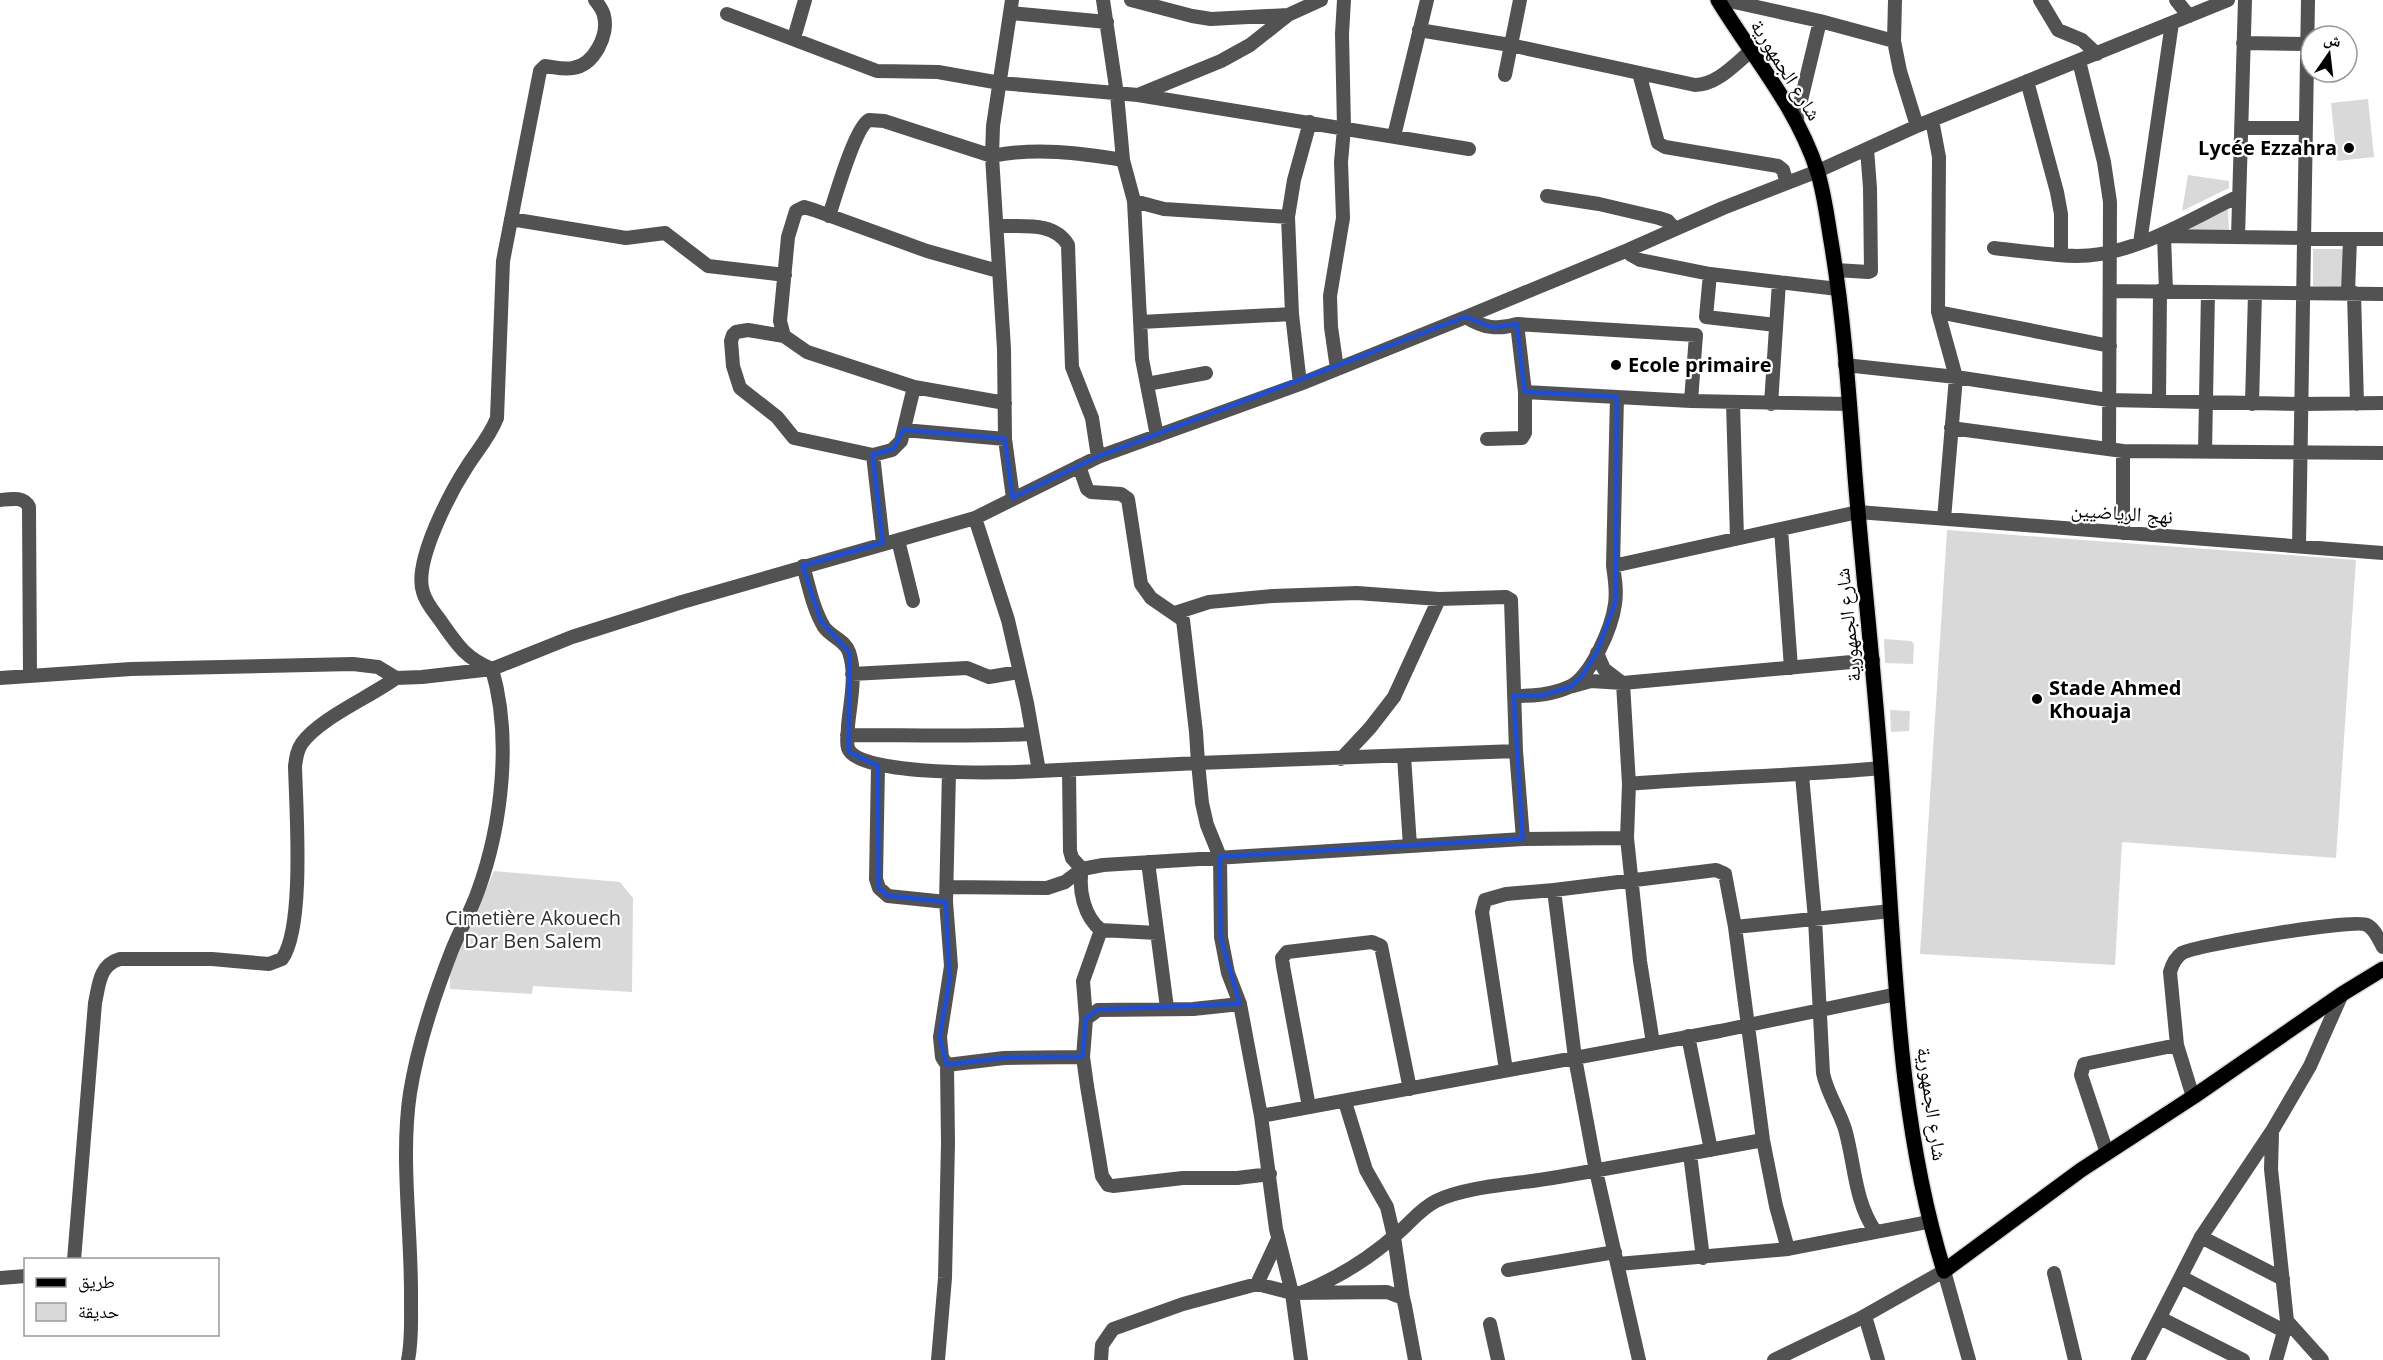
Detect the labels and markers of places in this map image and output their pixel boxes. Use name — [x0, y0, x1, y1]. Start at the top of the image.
place label: Lycée Ezzahra — [2198, 134, 2337, 161]
marker: Lycée Ezzahra — [2342, 141, 2356, 155]
place label: Ecole primaire — [1628, 351, 1772, 378]
marker: Ecole primaire — [1609, 358, 1623, 372]
place label: Stade Ahmed Khouaja — [2049, 674, 2182, 724]
marker: Stade Ahmed Khouaja — [2030, 692, 2044, 706]

